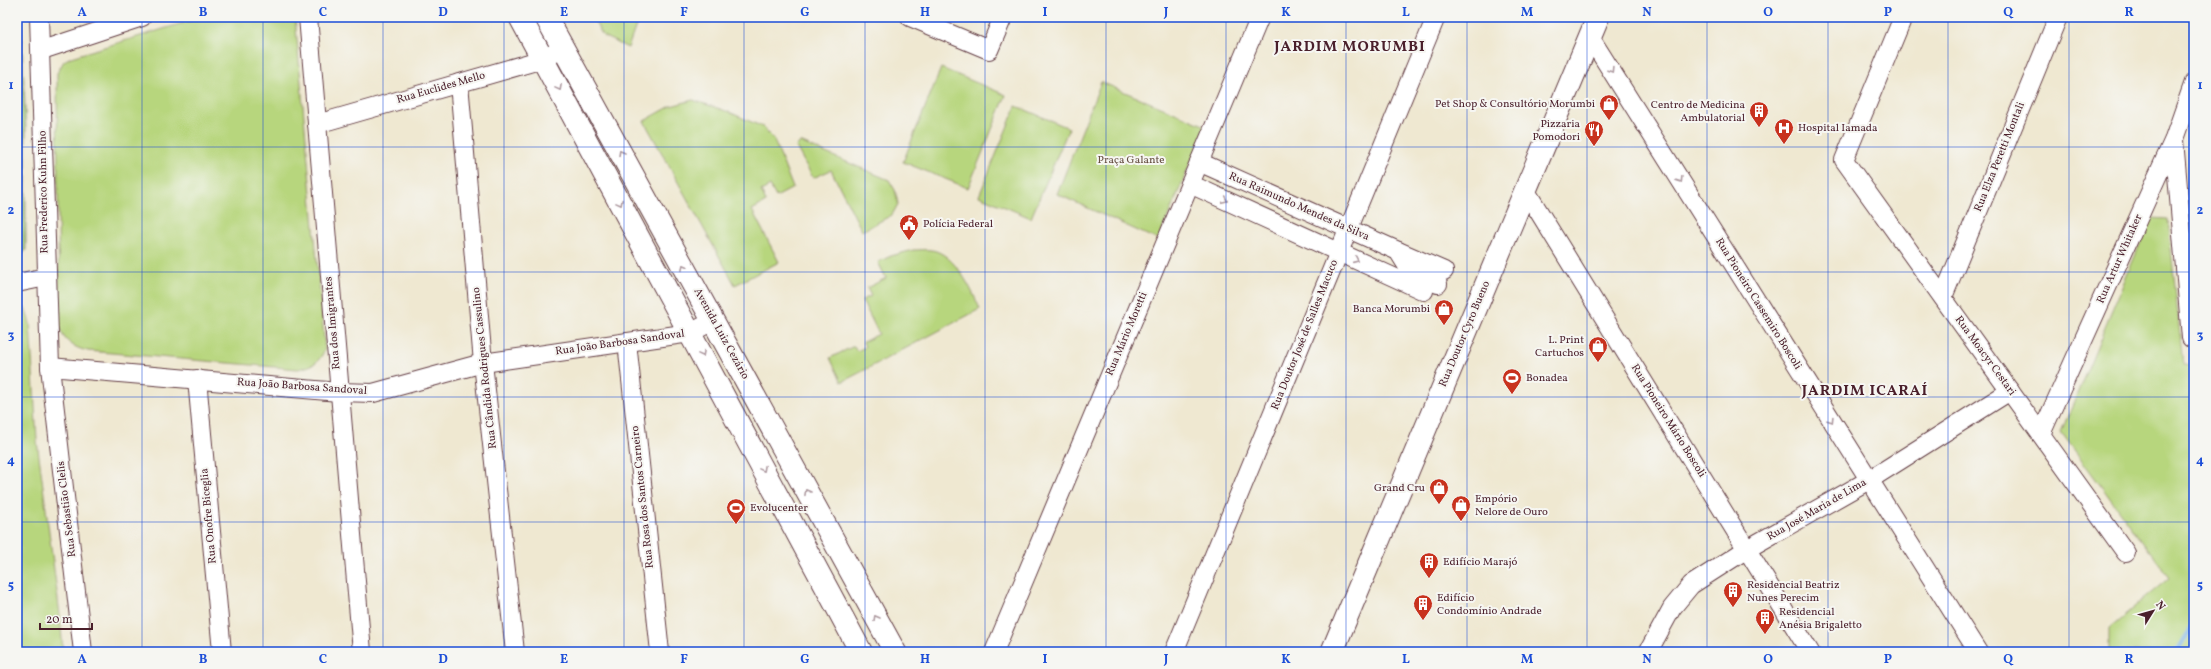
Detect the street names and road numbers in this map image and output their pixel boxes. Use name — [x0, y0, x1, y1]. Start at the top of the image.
street label: Rua Euclides Mello — [395, 68, 487, 108]
street label: Rua Elza Peretti Montali — [1971, 100, 2029, 214]
street label: Rua Frederico Kuhn Filho — [35, 130, 53, 254]
street label: Rua Raimundo Mendes da Silva — [1226, 169, 1372, 245]
street label: Rua Artur Whitaker — [2094, 212, 2147, 306]
street label: Rua Pioneiro Cassemiro Boscoli — [1711, 235, 1805, 373]
street label: Rua Doutor José de Salles Macuco — [1268, 257, 1342, 412]
street label: Rua dos Imigrantes — [321, 276, 345, 370]
street label: Rua Doutor Cyro Bueno — [1436, 278, 1494, 389]
street label: Rua Cândida Rodrigues Cassulino — [469, 286, 501, 450]
street label: Avenida Luiz Cezário — [690, 286, 752, 382]
street label: Rua Mário Moretti — [1103, 290, 1151, 378]
street label: Rua Moacyr Cestari — [1951, 313, 2019, 399]
street label: Rua João Barbosa Sandoval — [554, 327, 686, 359]
street label: Rua Pioneiro Mário Boscoli — [1627, 361, 1709, 481]
street label: Rua João Barbosa Sandoval — [237, 375, 367, 399]
street label: Rua Rosa dos Santos Carneiro — [628, 425, 658, 569]
street label: Rua Sebastião Clelis — [54, 460, 80, 558]
street label: Rua Onofre Biceglia — [197, 467, 221, 564]
street label: Rua José Maria de Lima — [1764, 475, 1870, 545]

